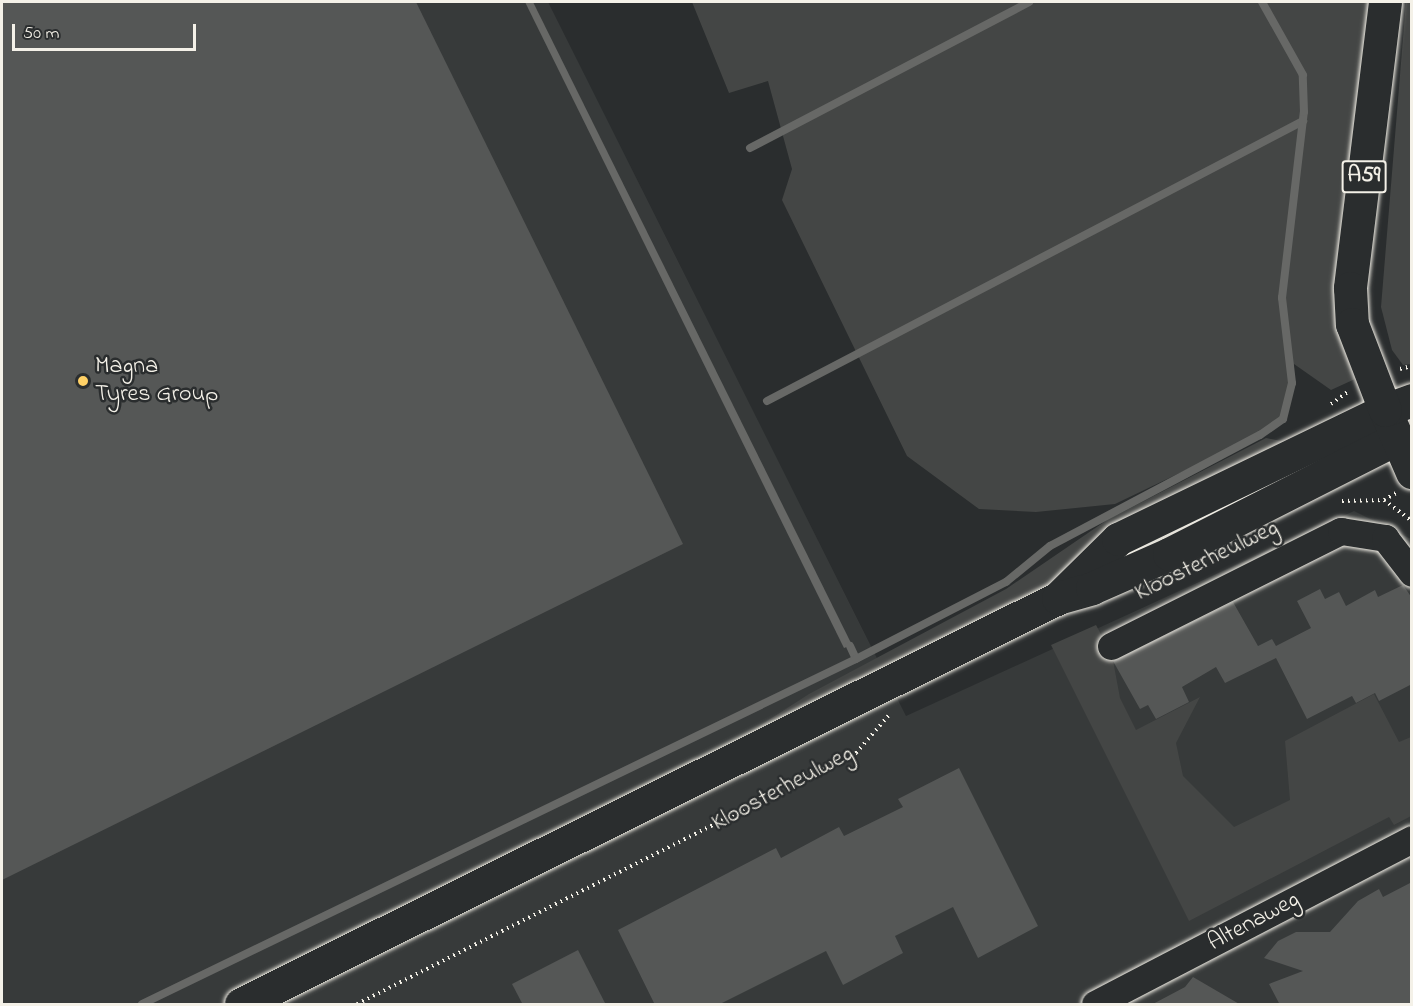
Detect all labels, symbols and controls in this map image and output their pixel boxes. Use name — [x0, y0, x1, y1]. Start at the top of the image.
scale bar — [15, 12, 200, 50]
text: 50 m — [23, 21, 60, 47]
road number: A59 — [1342, 158, 1386, 196]
place label: Magna Tyres Group — [95, 353, 218, 409]
marker: Magna Tyres Group — [76, 374, 90, 388]
street label: Kloosterheulweg — [1130, 514, 1284, 608]
street label: Kloosterheulweg — [707, 740, 859, 838]
street label: Altenaweg — [1203, 886, 1305, 958]

